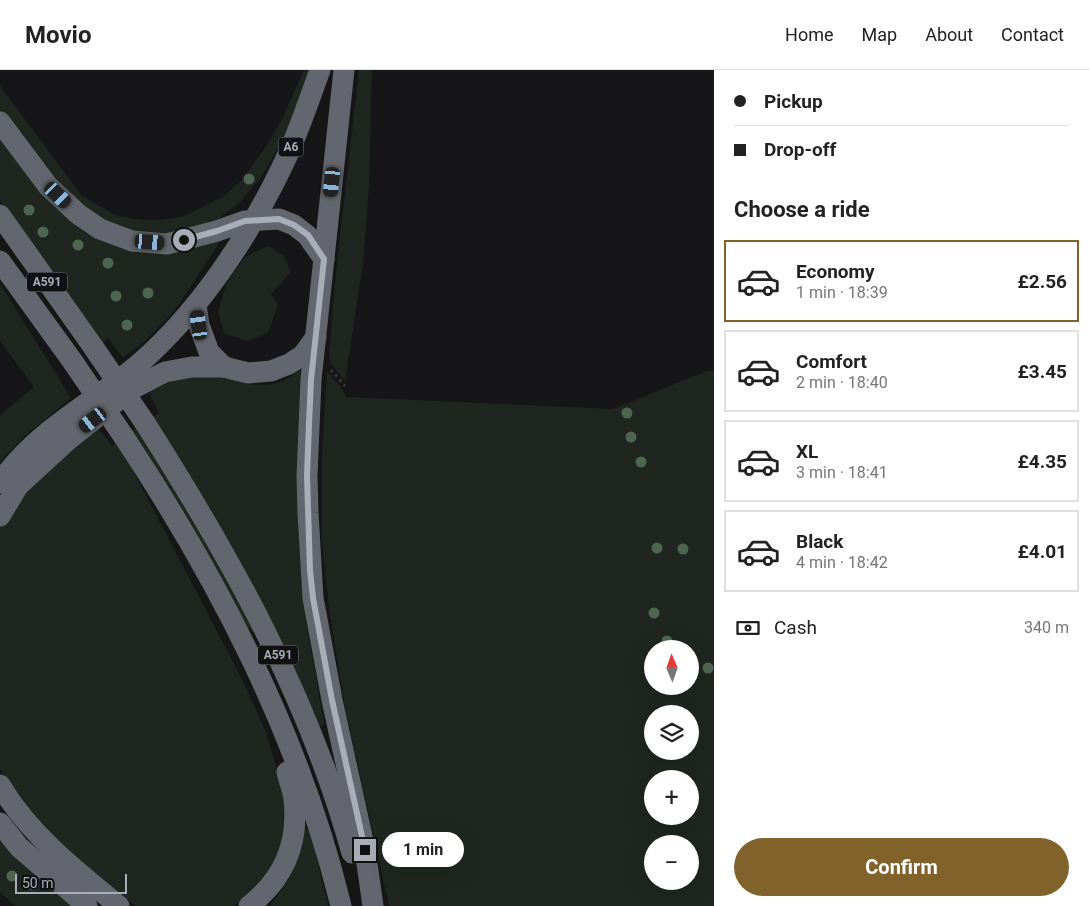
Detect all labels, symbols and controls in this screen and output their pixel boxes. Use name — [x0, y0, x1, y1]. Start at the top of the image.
text: Movio — [25, 21, 91, 49]
text: Home — [785, 24, 834, 45]
text: Map — [862, 24, 897, 45]
text: About — [925, 24, 973, 45]
text: Contact — [1001, 24, 1064, 45]
text: Pickup — [764, 90, 823, 113]
road number: A6 — [278, 138, 304, 156]
text: Drop-off — [764, 138, 836, 161]
car — [322, 166, 341, 198]
car — [41, 179, 74, 211]
text: Choose a ride — [734, 197, 870, 222]
route start — [173, 229, 195, 251]
car — [134, 233, 165, 251]
icon: car — [736, 259, 781, 304]
text: Economy — [796, 260, 875, 283]
text: £2.56 — [1017, 270, 1067, 293]
road number: A591 — [27, 272, 67, 292]
text: 1 min · 18:39 — [796, 283, 888, 302]
car — [189, 309, 208, 341]
icon: car — [736, 349, 781, 394]
text: Comfort — [796, 350, 867, 373]
text: £3.45 — [1017, 360, 1067, 383]
text: 2 min · 18:40 — [796, 373, 888, 392]
car — [76, 405, 109, 435]
icon: car — [736, 439, 781, 484]
text: XL — [796, 440, 818, 463]
text: £4.35 — [1017, 450, 1067, 473]
text: 3 min · 18:41 — [796, 463, 888, 482]
icon: car — [736, 529, 781, 574]
text: Black — [796, 530, 843, 553]
text: £4.01 — [1017, 540, 1067, 563]
text: 4 min · 18:42 — [796, 553, 888, 572]
icon: cash — [734, 614, 762, 642]
text: Cash — [774, 616, 817, 639]
text: 340 m — [1024, 618, 1069, 637]
north arrow — [644, 640, 699, 695]
map controls — [644, 640, 699, 890]
road number: A591 — [258, 646, 298, 664]
button: layers — [644, 705, 699, 760]
button: + — [644, 770, 699, 825]
callout: 1 min — [382, 832, 465, 868]
button: − — [644, 835, 699, 890]
button: Confirm — [734, 838, 1069, 896]
route end — [354, 839, 376, 861]
text: 1 min — [403, 840, 443, 859]
scale bar — [15, 871, 128, 894]
text: 50 m — [22, 875, 54, 891]

